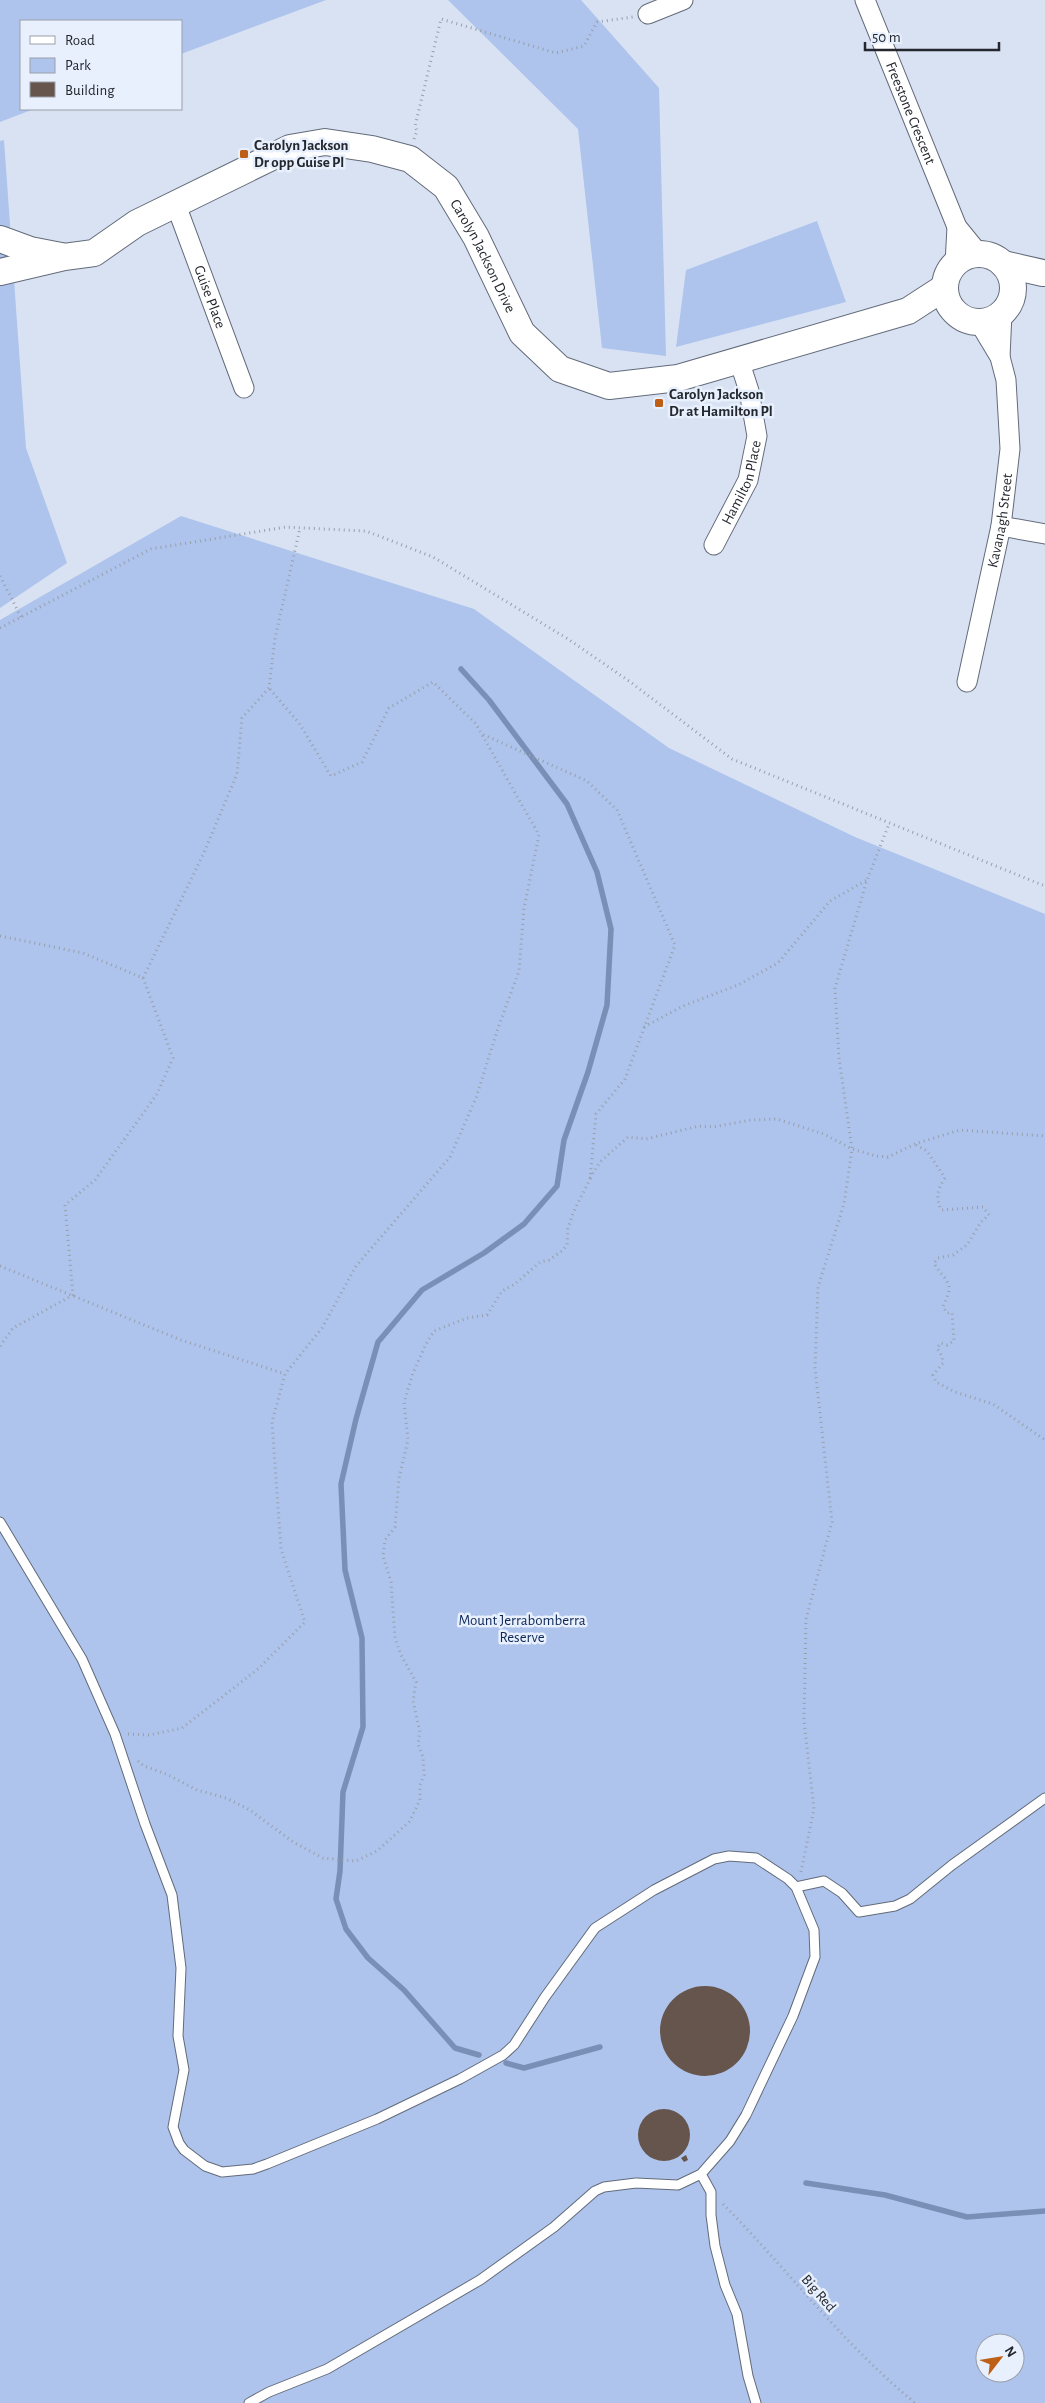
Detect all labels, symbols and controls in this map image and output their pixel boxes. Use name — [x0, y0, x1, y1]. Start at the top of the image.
legend — [20, 20, 182, 110]
scale bar — [865, 20, 999, 52]
text: 50 m — [872, 30, 901, 45]
text: Road — [65, 33, 95, 48]
text: Park — [65, 58, 91, 73]
street label: Freestone Crescent — [883, 60, 938, 167]
text: Building — [65, 83, 115, 98]
place label: Carolyn Jackson Dr opp Guise Pl — [254, 138, 349, 170]
marker: Carolyn Jackson Dr opp Guise Pl — [238, 148, 250, 160]
street label: Carolyn Jackson Drive — [447, 197, 518, 315]
street label: Guise Place — [191, 263, 228, 331]
place label: Carolyn Jackson Dr at Hamilton Pl — [669, 387, 773, 419]
marker: Carolyn Jackson Dr at Hamilton Pl — [653, 397, 665, 409]
street label: Hamilton Place — [719, 439, 764, 527]
street label: Kavanagh Street — [985, 472, 1015, 569]
park label: Mount Jerrabomberra Reserve — [458, 1613, 586, 1645]
street label: Big Red — [799, 2272, 839, 2315]
north arrow — [975, 2333, 1025, 2383]
text: N — [1002, 2344, 1019, 2360]

